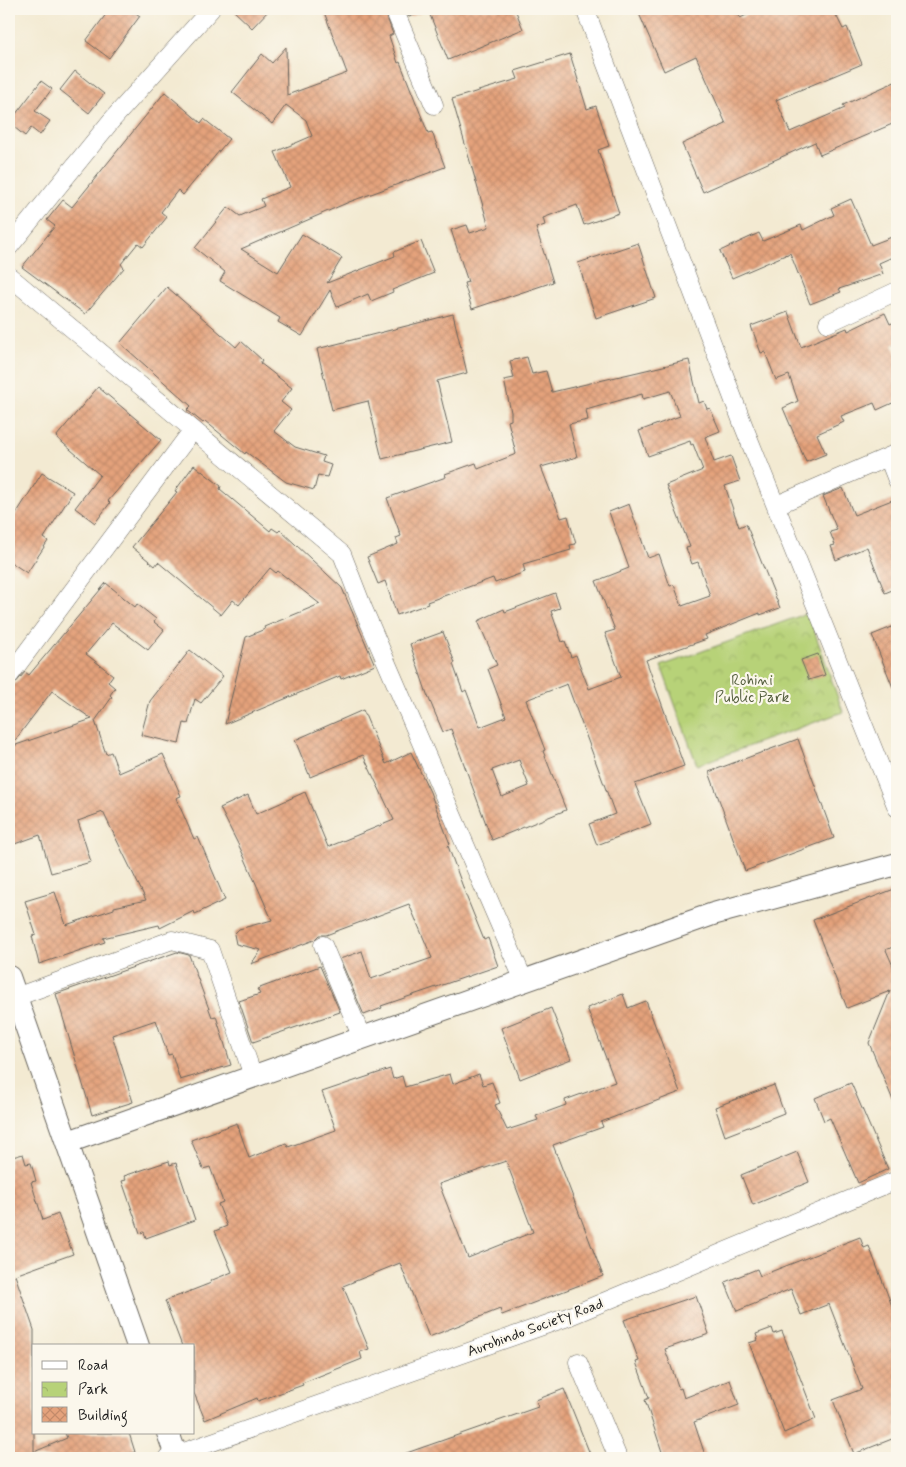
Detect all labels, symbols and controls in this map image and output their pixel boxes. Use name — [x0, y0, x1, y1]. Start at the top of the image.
park label: Rohini Public Park — [715, 671, 790, 708]
street label: Aurobindo Society Road — [464, 1294, 606, 1362]
legend — [32, 1344, 195, 1434]
text: Road — [78, 1356, 108, 1376]
text: Park — [78, 1380, 108, 1400]
text: Building — [78, 1406, 128, 1427]

